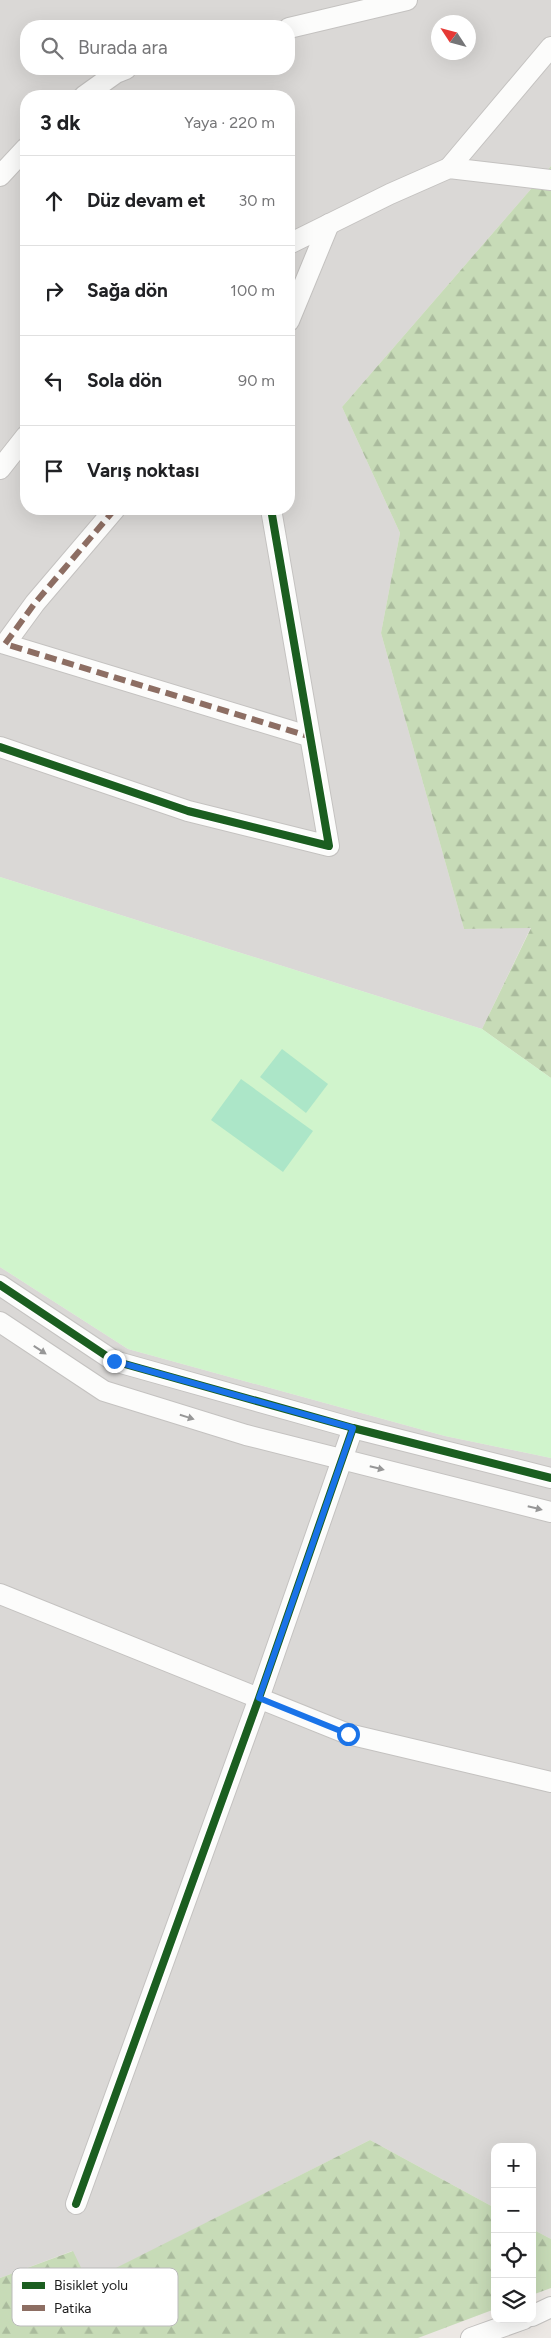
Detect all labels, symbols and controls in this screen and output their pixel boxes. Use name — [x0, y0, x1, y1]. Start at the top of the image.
north arrow — [431, 15, 476, 60]
search box — [20, 20, 295, 75]
icon: search — [38, 34, 66, 62]
text: Burada ara — [78, 36, 168, 59]
text: 3 dk — [40, 110, 80, 135]
text: Yaya · 220 m — [184, 113, 275, 132]
icon: ahead — [40, 187, 68, 215]
text: Düz devam et — [87, 189, 206, 212]
text: 30 m — [238, 191, 275, 210]
icon: right — [40, 277, 68, 305]
text: Sağa dön — [87, 279, 168, 302]
text: 100 m — [230, 281, 275, 300]
icon: left — [40, 367, 68, 395]
text: Sola dön — [87, 369, 162, 392]
text: 90 m — [238, 371, 275, 390]
icon: arrive — [40, 457, 68, 485]
text: Varış noktası — [87, 459, 199, 482]
one-way arrow — [33, 1345, 47, 1355]
route end — [103, 1350, 126, 1373]
one-way arrow — [179, 1413, 194, 1421]
one-way arrow — [370, 1464, 385, 1472]
one-way arrow — [527, 1504, 542, 1512]
route start — [337, 1723, 360, 1746]
map controls — [491, 2143, 536, 2323]
button: + — [491, 2143, 536, 2188]
button: − — [491, 2188, 536, 2233]
button: locate — [491, 2233, 536, 2278]
legend — [12, 2268, 178, 2326]
text: Bisiklet yolu — [54, 2277, 128, 2294]
button: layers — [491, 2278, 536, 2323]
text: Patika — [54, 2300, 91, 2317]

